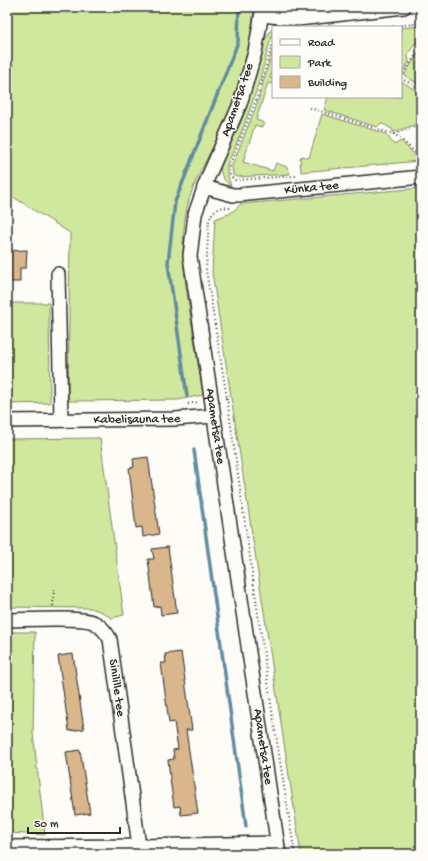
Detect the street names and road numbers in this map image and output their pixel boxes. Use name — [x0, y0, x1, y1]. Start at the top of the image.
street label: Apametsa tee — [218, 61, 258, 139]
street label: Künka tee — [284, 178, 340, 198]
street label: Apametsa tee — [202, 387, 228, 465]
street label: Kabelisauna tee — [93, 411, 181, 427]
street label: Sinilille tee — [105, 658, 128, 718]
street label: Apametsa tee — [250, 708, 276, 786]

